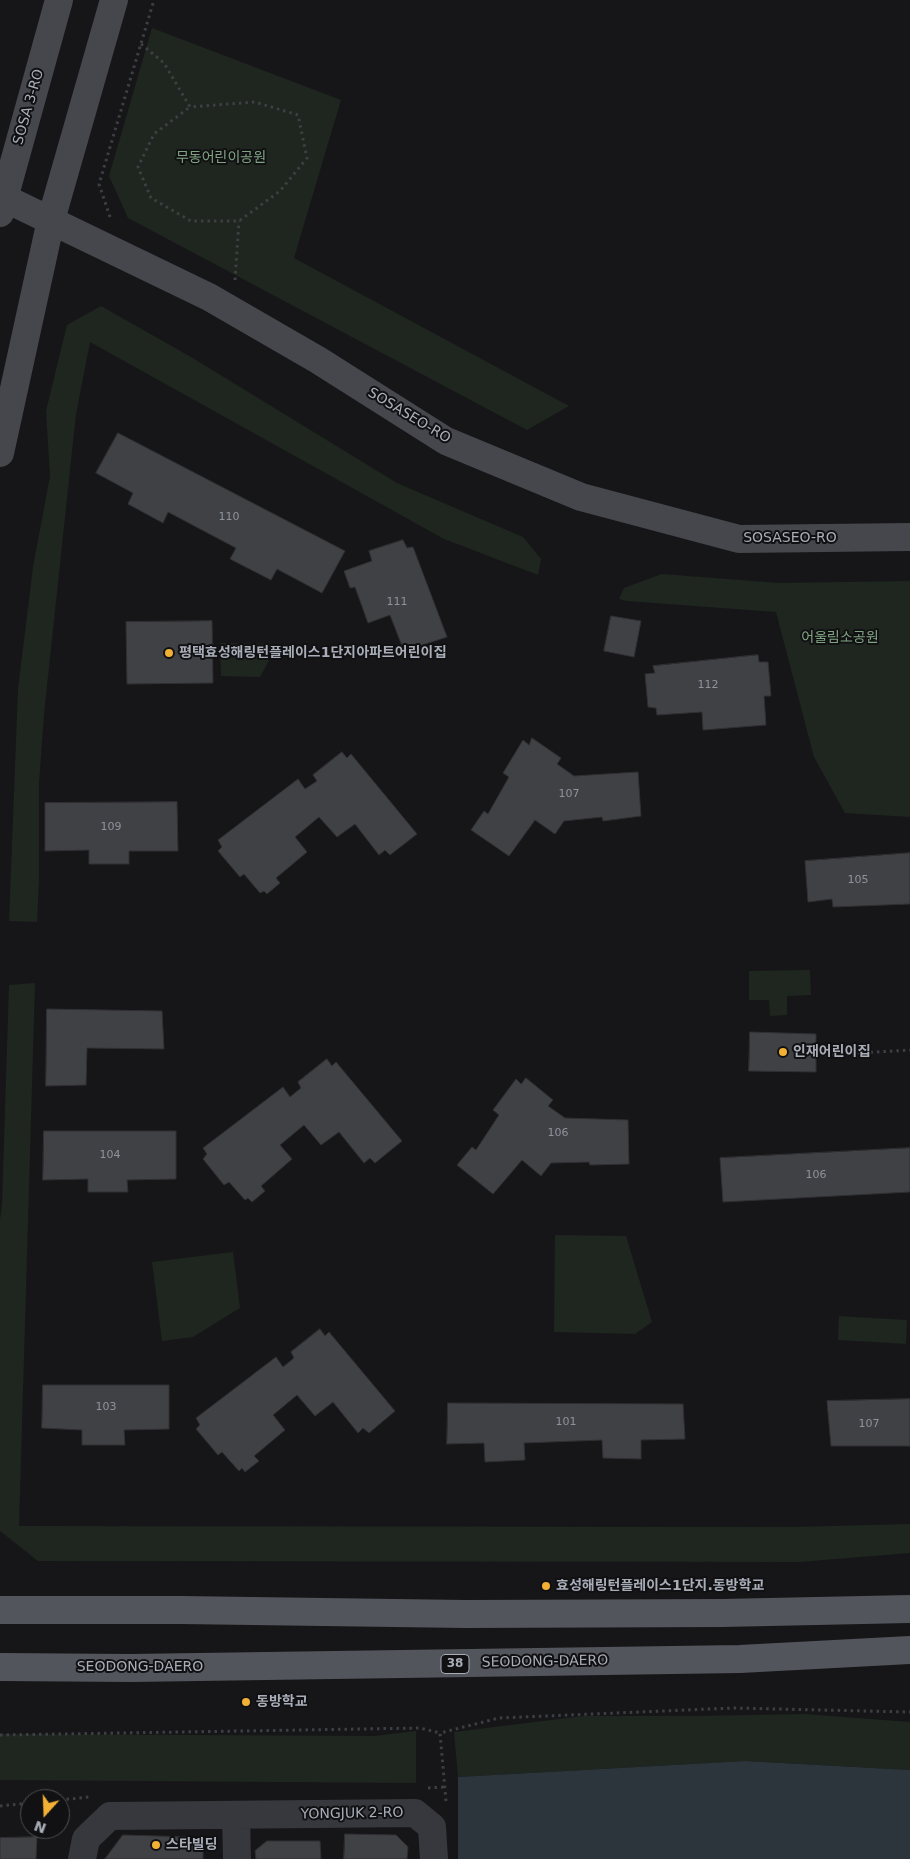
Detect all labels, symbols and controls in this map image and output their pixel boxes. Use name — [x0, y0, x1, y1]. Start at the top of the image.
street label: SOSA 3-RO — [10, 67, 48, 147]
park label: 무동어린이공원 — [176, 150, 266, 166]
street label: SOSASEO-RO — [365, 385, 453, 447]
house number: 110 — [219, 510, 239, 524]
street label: SOSASEO-RO — [743, 530, 837, 546]
house number: 111 — [387, 595, 407, 609]
park label: 어울림소공원 — [801, 630, 879, 646]
place label: 평택효성해링턴플레이스1단지아파트어린이집 — [179, 645, 446, 661]
marker: 평택효성해링턴플레이스1단지아파트어린이집 — [163, 647, 175, 659]
house number: 112 — [698, 678, 718, 692]
house number: 107 — [559, 787, 579, 801]
house number: 109 — [101, 820, 121, 834]
house number: 105 — [848, 873, 868, 887]
place label: 인재어린이집 — [793, 1044, 870, 1060]
marker: 인재어린이집 — [777, 1046, 789, 1058]
house number: 106 — [548, 1126, 568, 1140]
house number: 104 — [100, 1148, 120, 1162]
house number: 106 — [806, 1168, 826, 1182]
house number: 103 — [96, 1400, 116, 1414]
house number: 101 — [556, 1415, 576, 1429]
house number: 107 — [859, 1417, 879, 1431]
place label: 효성해링턴플레이스1단지.동방학교 — [556, 1578, 764, 1594]
marker: 효성해링턴플레이스1단지.동방학교 — [540, 1580, 552, 1592]
street label: SEODONG-DAERO — [482, 1652, 608, 1672]
road number: 38 — [441, 1655, 469, 1674]
street label: SEODONG-DAERO — [77, 1659, 203, 1675]
place label: 동방학교 — [256, 1694, 308, 1710]
marker: 동방학교 — [240, 1696, 252, 1708]
north arrow — [20, 1789, 70, 1839]
street label: YONGJUK 2-RO — [300, 1805, 404, 1823]
text: N — [32, 1818, 48, 1837]
place label: 스타빌딩 — [166, 1837, 218, 1853]
marker: 스타빌딩 — [150, 1839, 162, 1851]

